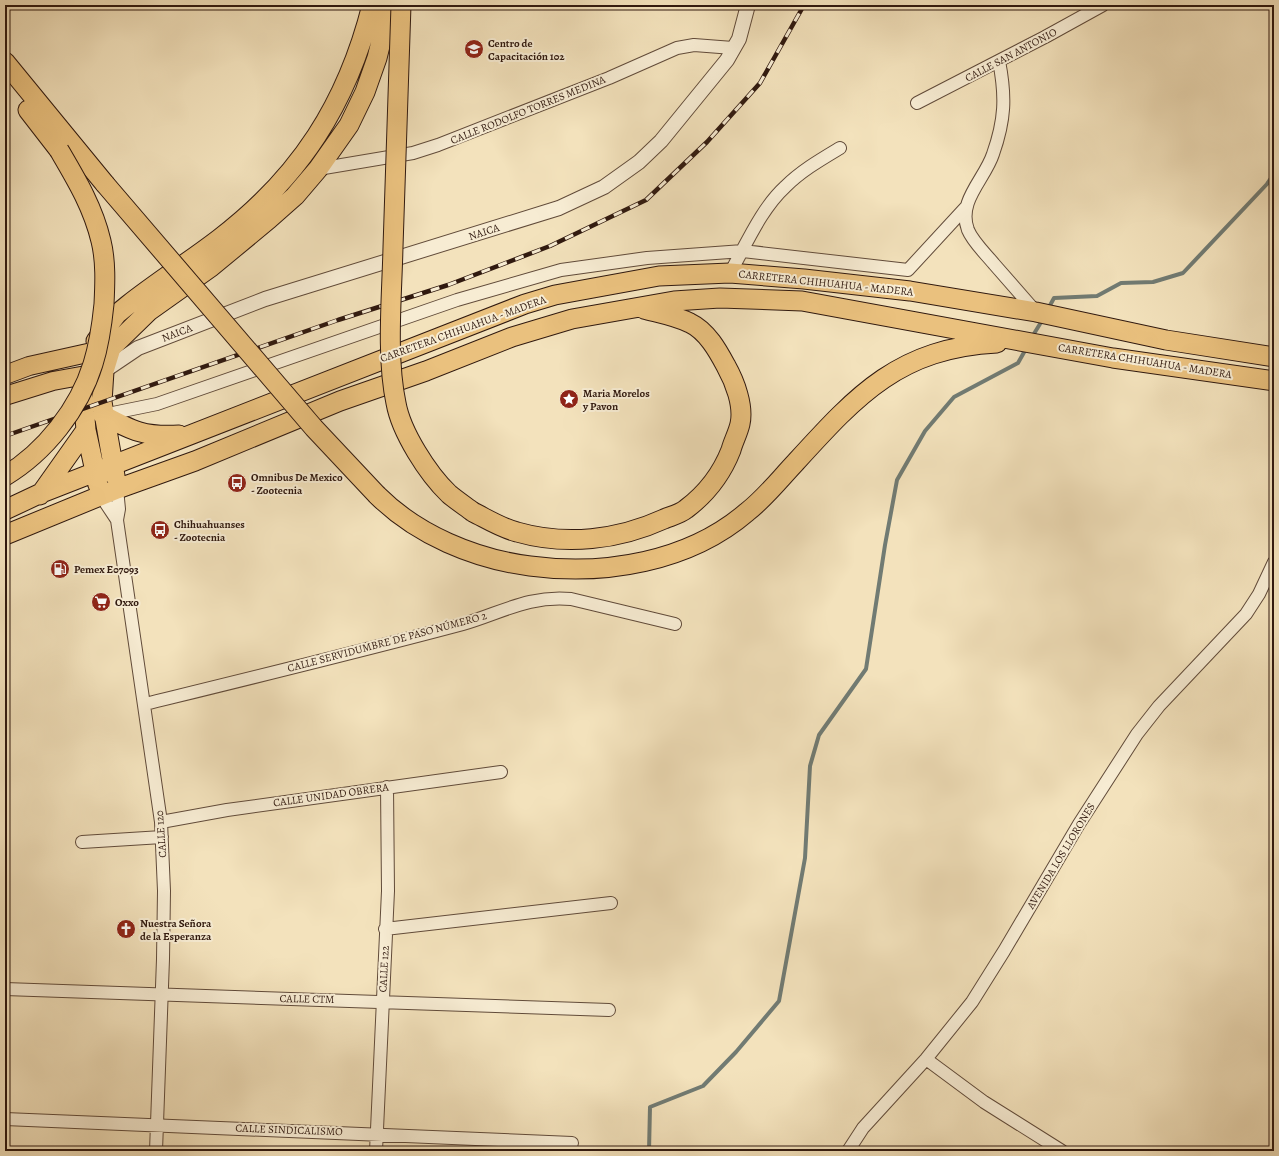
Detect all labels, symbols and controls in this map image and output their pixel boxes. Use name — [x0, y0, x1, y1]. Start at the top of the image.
street label: CALLE SAN ANTONIO — [962, 24, 1060, 86]
place label: Centro de Capacitación 102 — [488, 36, 565, 64]
school or university icon: Centro de Capacitación 102 — [463, 38, 485, 60]
street label: CALLE RODOLFO TORRES MEDINA — [448, 72, 608, 148]
street label: NAICA — [467, 220, 502, 244]
street label: CARRETERA CHIHUAHUA - MADERA — [738, 266, 915, 300]
street label: CARRETERA CHIHUAHUA - MADERA — [378, 292, 549, 366]
street label: NAICA — [160, 320, 195, 346]
street label: CARRETERA CHIHUAHUA - MADERA — [1057, 340, 1233, 382]
place label: Maria Morelos y Pavon — [582, 386, 650, 414]
place icon: Maria Morelos y Pavon — [558, 388, 580, 410]
place label: Omnibus De Mexico - Zootecnia — [251, 470, 343, 498]
bus stop icon: Omnibus De Mexico - Zootecnia — [226, 472, 248, 494]
place label: Chihuahuanses - Zootecnia — [174, 517, 245, 545]
bus stop icon: Chihuahuanses - Zootecnia — [149, 519, 171, 541]
fuel station icon: Pemex E07093 — [49, 558, 71, 580]
place label: Pemex E07093 — [74, 562, 139, 577]
supermarket icon: Oxxo — [90, 591, 112, 613]
place label: Oxxo — [115, 595, 139, 610]
street label: CALLE SERVIDUMBRE DE PASO NÚMERO 2 — [286, 608, 488, 676]
street label: CALLE UNIDAD OBRERA — [272, 779, 390, 811]
street label: AVENIDA LOS LLORONES — [1023, 800, 1099, 913]
street label: CALLE 120 — [152, 810, 170, 858]
place label: Nuestra Señora de la Esperanza — [140, 916, 212, 944]
church icon: Nuestra Señora de la Esperanza — [115, 918, 137, 940]
street label: CALLE 122 — [375, 945, 393, 993]
street label: CALLE CTM — [279, 991, 335, 1007]
street label: CALLE SINDICALISMO — [235, 1121, 343, 1139]

